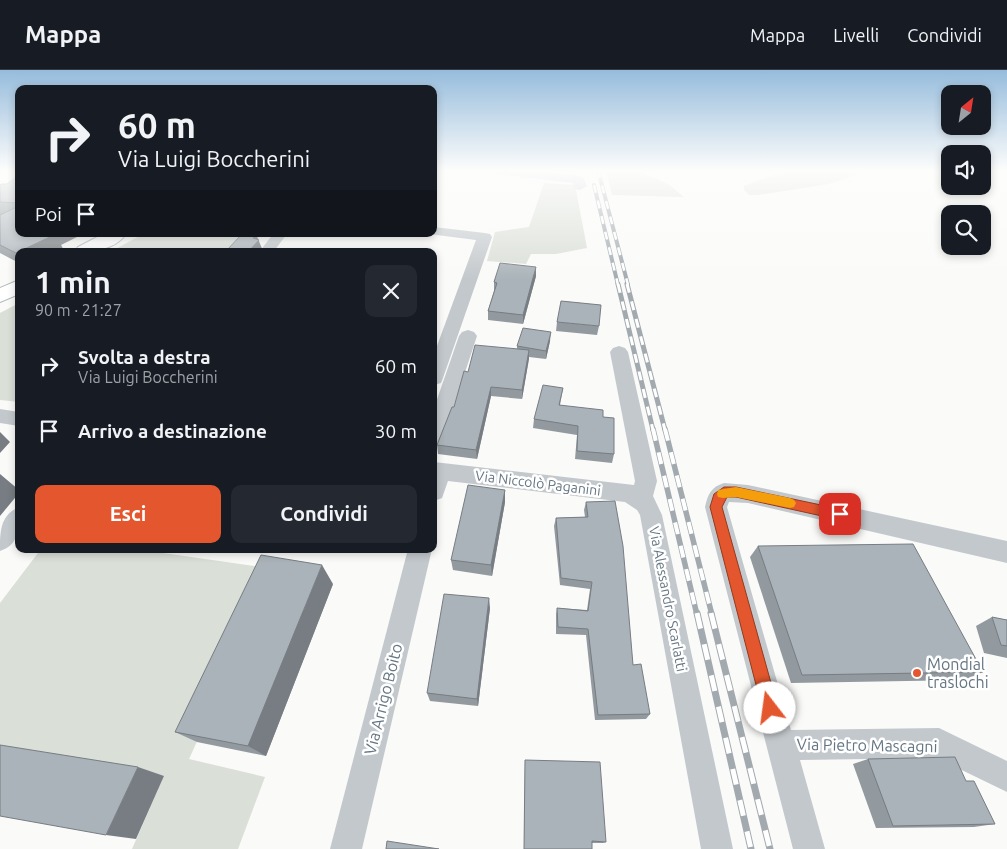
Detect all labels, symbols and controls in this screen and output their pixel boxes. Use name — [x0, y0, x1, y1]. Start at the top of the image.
text: Mappa — [25, 21, 101, 48]
text: Mappa — [750, 25, 805, 45]
text: Livelli — [833, 25, 879, 45]
text: Condividi — [907, 25, 982, 45]
north arrow — [941, 85, 991, 135]
map controls — [941, 85, 991, 255]
icon: right — [35, 105, 100, 170]
text: 60 m — [118, 105, 196, 145]
button: sound — [941, 145, 991, 195]
text: Via Luigi Boccherini — [118, 146, 310, 171]
icon: arrive — [72, 200, 100, 228]
text: Poi — [35, 203, 62, 225]
button: search — [941, 205, 991, 255]
text: 1 min — [35, 265, 111, 299]
button: close — [365, 265, 417, 317]
text: 90 m · 21:27 — [35, 301, 122, 319]
text: Svolta a destra — [78, 346, 211, 368]
icon: right — [35, 352, 63, 380]
text: 60 m — [375, 355, 417, 377]
text: Via Luigi Boccherini — [78, 368, 218, 386]
icon: arrive — [35, 417, 63, 445]
text: Arrivo a destinazione — [78, 420, 267, 442]
text: 30 m — [375, 420, 417, 442]
street label: Via Niccolò Paganini — [474, 467, 602, 499]
button: Esci — [35, 485, 221, 543]
button: Condividi — [231, 485, 417, 543]
pin — [819, 493, 861, 535]
icon: arrive — [826, 500, 854, 528]
street label: Via Alessandro Scarlatti — [646, 525, 690, 673]
street label: Via Arrigo Boito — [360, 641, 406, 757]
place label: Mondial traslochi — [927, 655, 989, 691]
marker: Mondial traslochi — [911, 667, 923, 679]
position arrow — [743, 681, 795, 733]
street label: Via Pietro Mascagni — [796, 735, 938, 755]

